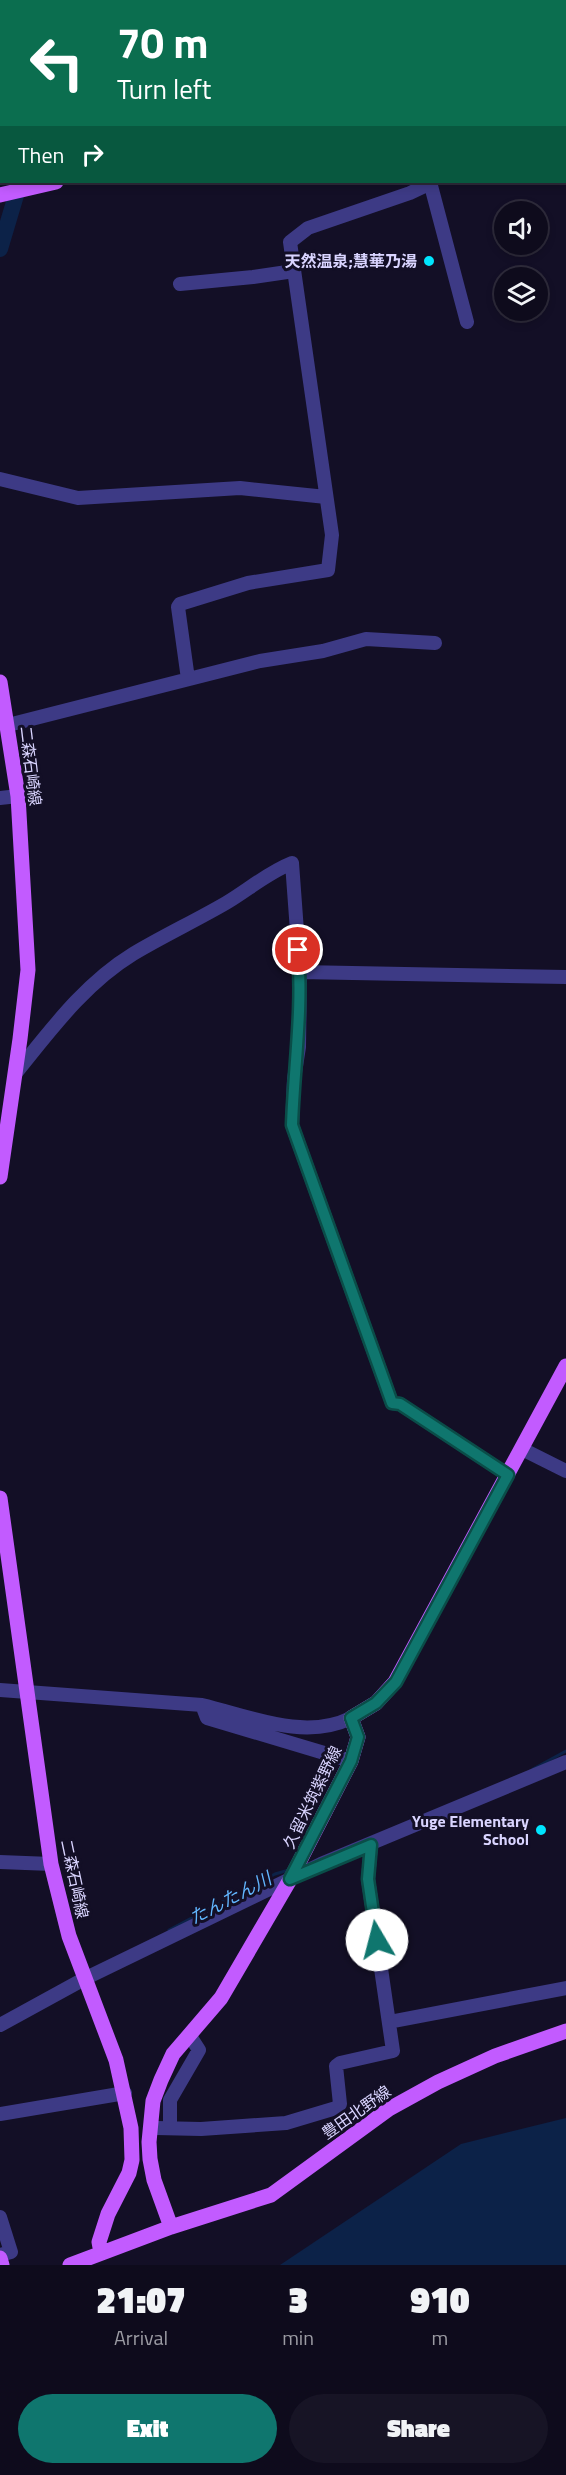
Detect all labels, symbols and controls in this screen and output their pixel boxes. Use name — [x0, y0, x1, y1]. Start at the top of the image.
text: 70 m — [117, 10, 209, 74]
icon: left — [18, 24, 96, 102]
text: Turn left — [117, 68, 211, 109]
text: Then — [18, 138, 64, 172]
icon: right — [76, 138, 109, 171]
map controls — [494, 201, 548, 321]
button: sound — [494, 201, 548, 255]
place label: 天然温泉;慧華乃湯 — [285, 249, 417, 273]
marker: 天然温泉;慧華乃湯 — [422, 254, 436, 268]
button: layers — [494, 267, 548, 321]
street label: 二森石崎線 — [14, 725, 48, 807]
pin — [272, 924, 323, 975]
icon: arrive — [281, 933, 314, 966]
street label: 久留米筑紫野線 — [277, 1741, 347, 1853]
place label: Yuge Elementary School — [412, 1809, 529, 1851]
marker: Yuge Elementary School — [534, 1823, 548, 1837]
street label: 二森石崎線 — [55, 1837, 95, 1921]
water label: たんたん川 — [184, 1864, 278, 1931]
position arrow — [345, 1908, 409, 1972]
street label: 豊田北野線 — [316, 2079, 396, 2145]
text: 21:07 — [96, 2272, 186, 2327]
text: 3 — [288, 2272, 308, 2327]
text: 910 — [410, 2272, 470, 2327]
text: Arrival — [114, 2322, 168, 2353]
text: min — [282, 2322, 314, 2353]
text: m — [432, 2322, 448, 2353]
button: Exit — [18, 2394, 277, 2463]
button: Share — [289, 2394, 548, 2463]

